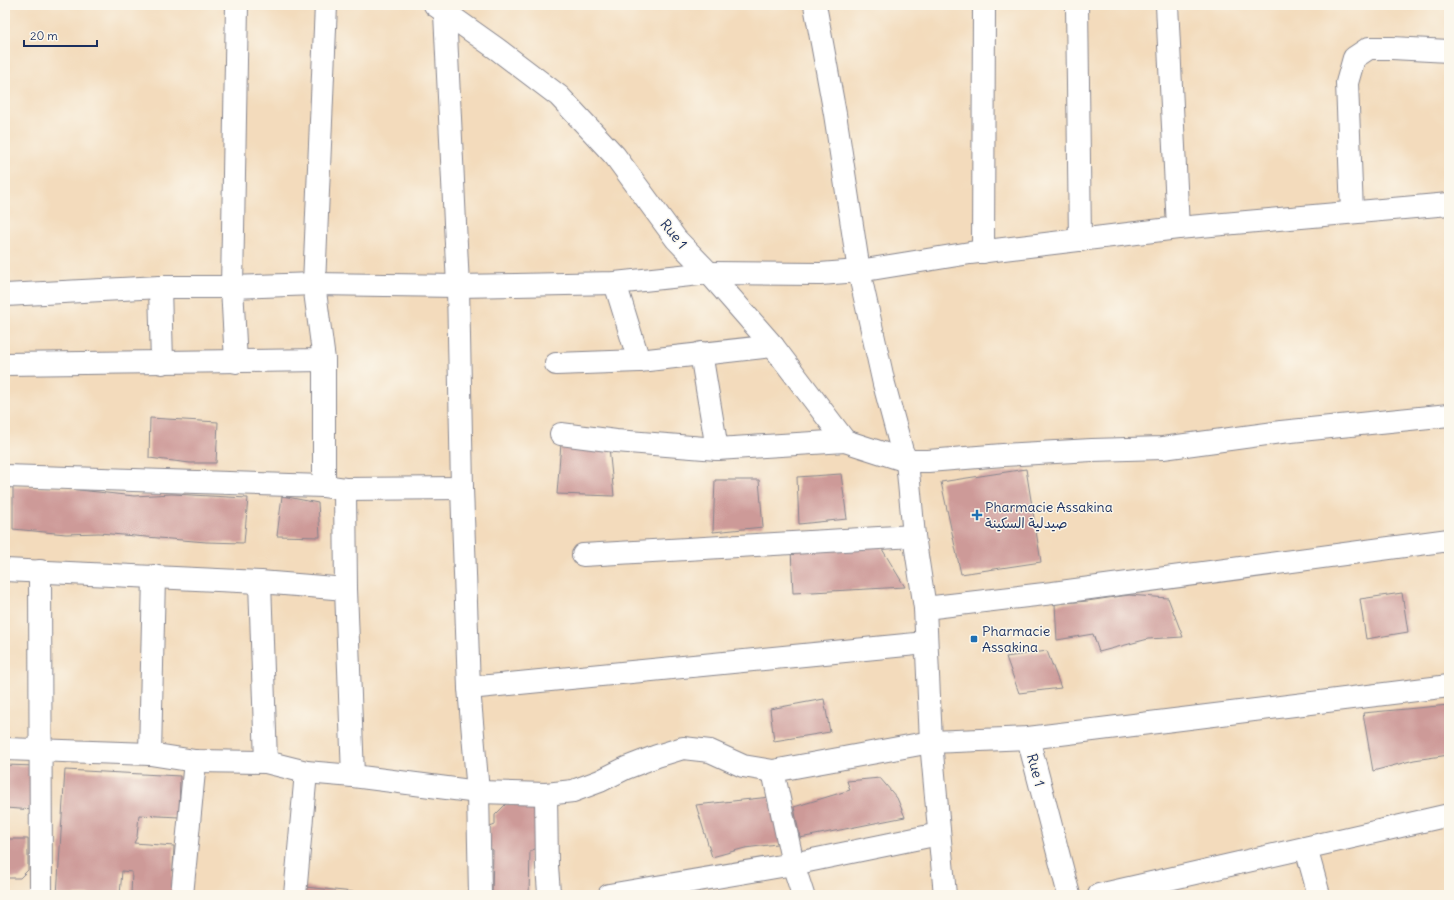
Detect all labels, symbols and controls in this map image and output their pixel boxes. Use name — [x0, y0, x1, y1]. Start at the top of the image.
scale bar — [24, 22, 97, 48]
text: 20 m — [30, 28, 58, 43]
street label: Rue 1 — [657, 215, 691, 253]
place label: Pharmacie Assakina صيدلية السكينة — [985, 498, 1113, 532]
marker: Pharmacie Assakina صيدلية السكينة — [972, 510, 982, 520]
place label: Pharmacie Assakina — [982, 622, 1050, 656]
marker: Pharmacie Assakina — [969, 634, 979, 644]
street label: Rue 1 — [1023, 752, 1049, 788]

